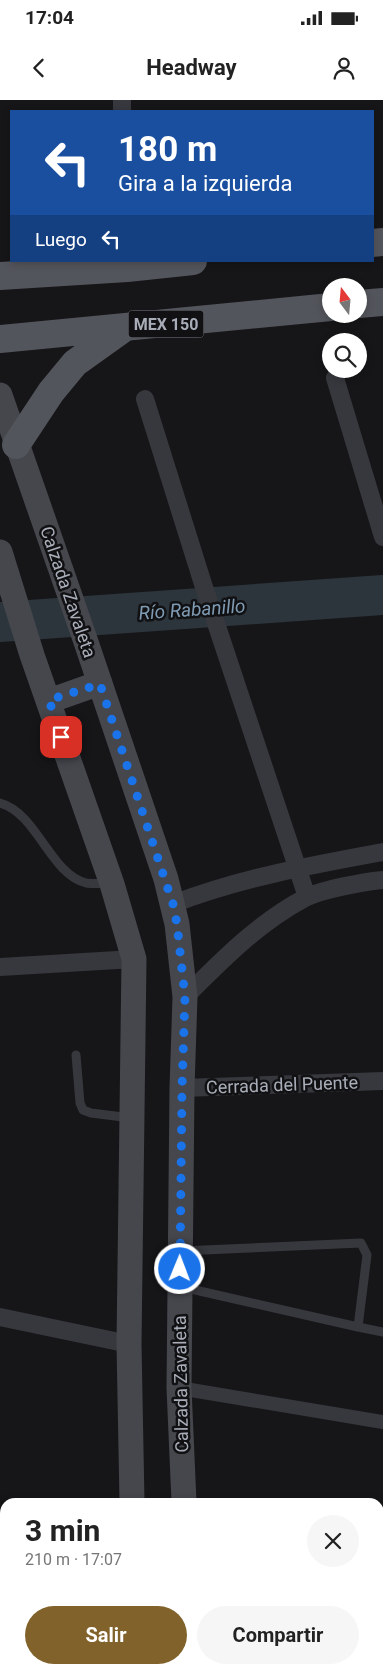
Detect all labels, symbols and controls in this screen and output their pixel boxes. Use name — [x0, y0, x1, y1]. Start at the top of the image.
text: 17:04 — [25, 6, 74, 29]
icon: back — [25, 54, 53, 82]
icon: person — [330, 54, 358, 82]
text: Headway — [146, 55, 237, 80]
text: 180 m — [118, 129, 217, 170]
icon: left — [35, 130, 100, 195]
text: Gira a la izquierda — [118, 171, 292, 196]
icon: left — [97, 225, 125, 253]
text: Luego — [35, 228, 87, 251]
north arrow — [322, 278, 368, 322]
map controls — [322, 278, 367, 378]
road number: MEX 150 — [128, 310, 204, 338]
button: search — [322, 333, 367, 378]
street label: Calzada Zavaleta — [36, 523, 101, 660]
water label: Río Rabanillo — [138, 594, 246, 625]
pin — [40, 716, 82, 758]
icon: arrive — [47, 723, 75, 751]
street label: Cerrada del Puente — [206, 1071, 358, 1098]
position arrow — [153, 1242, 205, 1294]
street label: Calzada Zavaleta — [169, 1315, 192, 1453]
text: 3 min — [25, 1513, 100, 1548]
button: close — [307, 1515, 359, 1567]
text: 210 m · 17:07 — [25, 1550, 122, 1569]
button: Salir — [25, 1606, 187, 1664]
button: Compartir — [197, 1606, 359, 1664]

